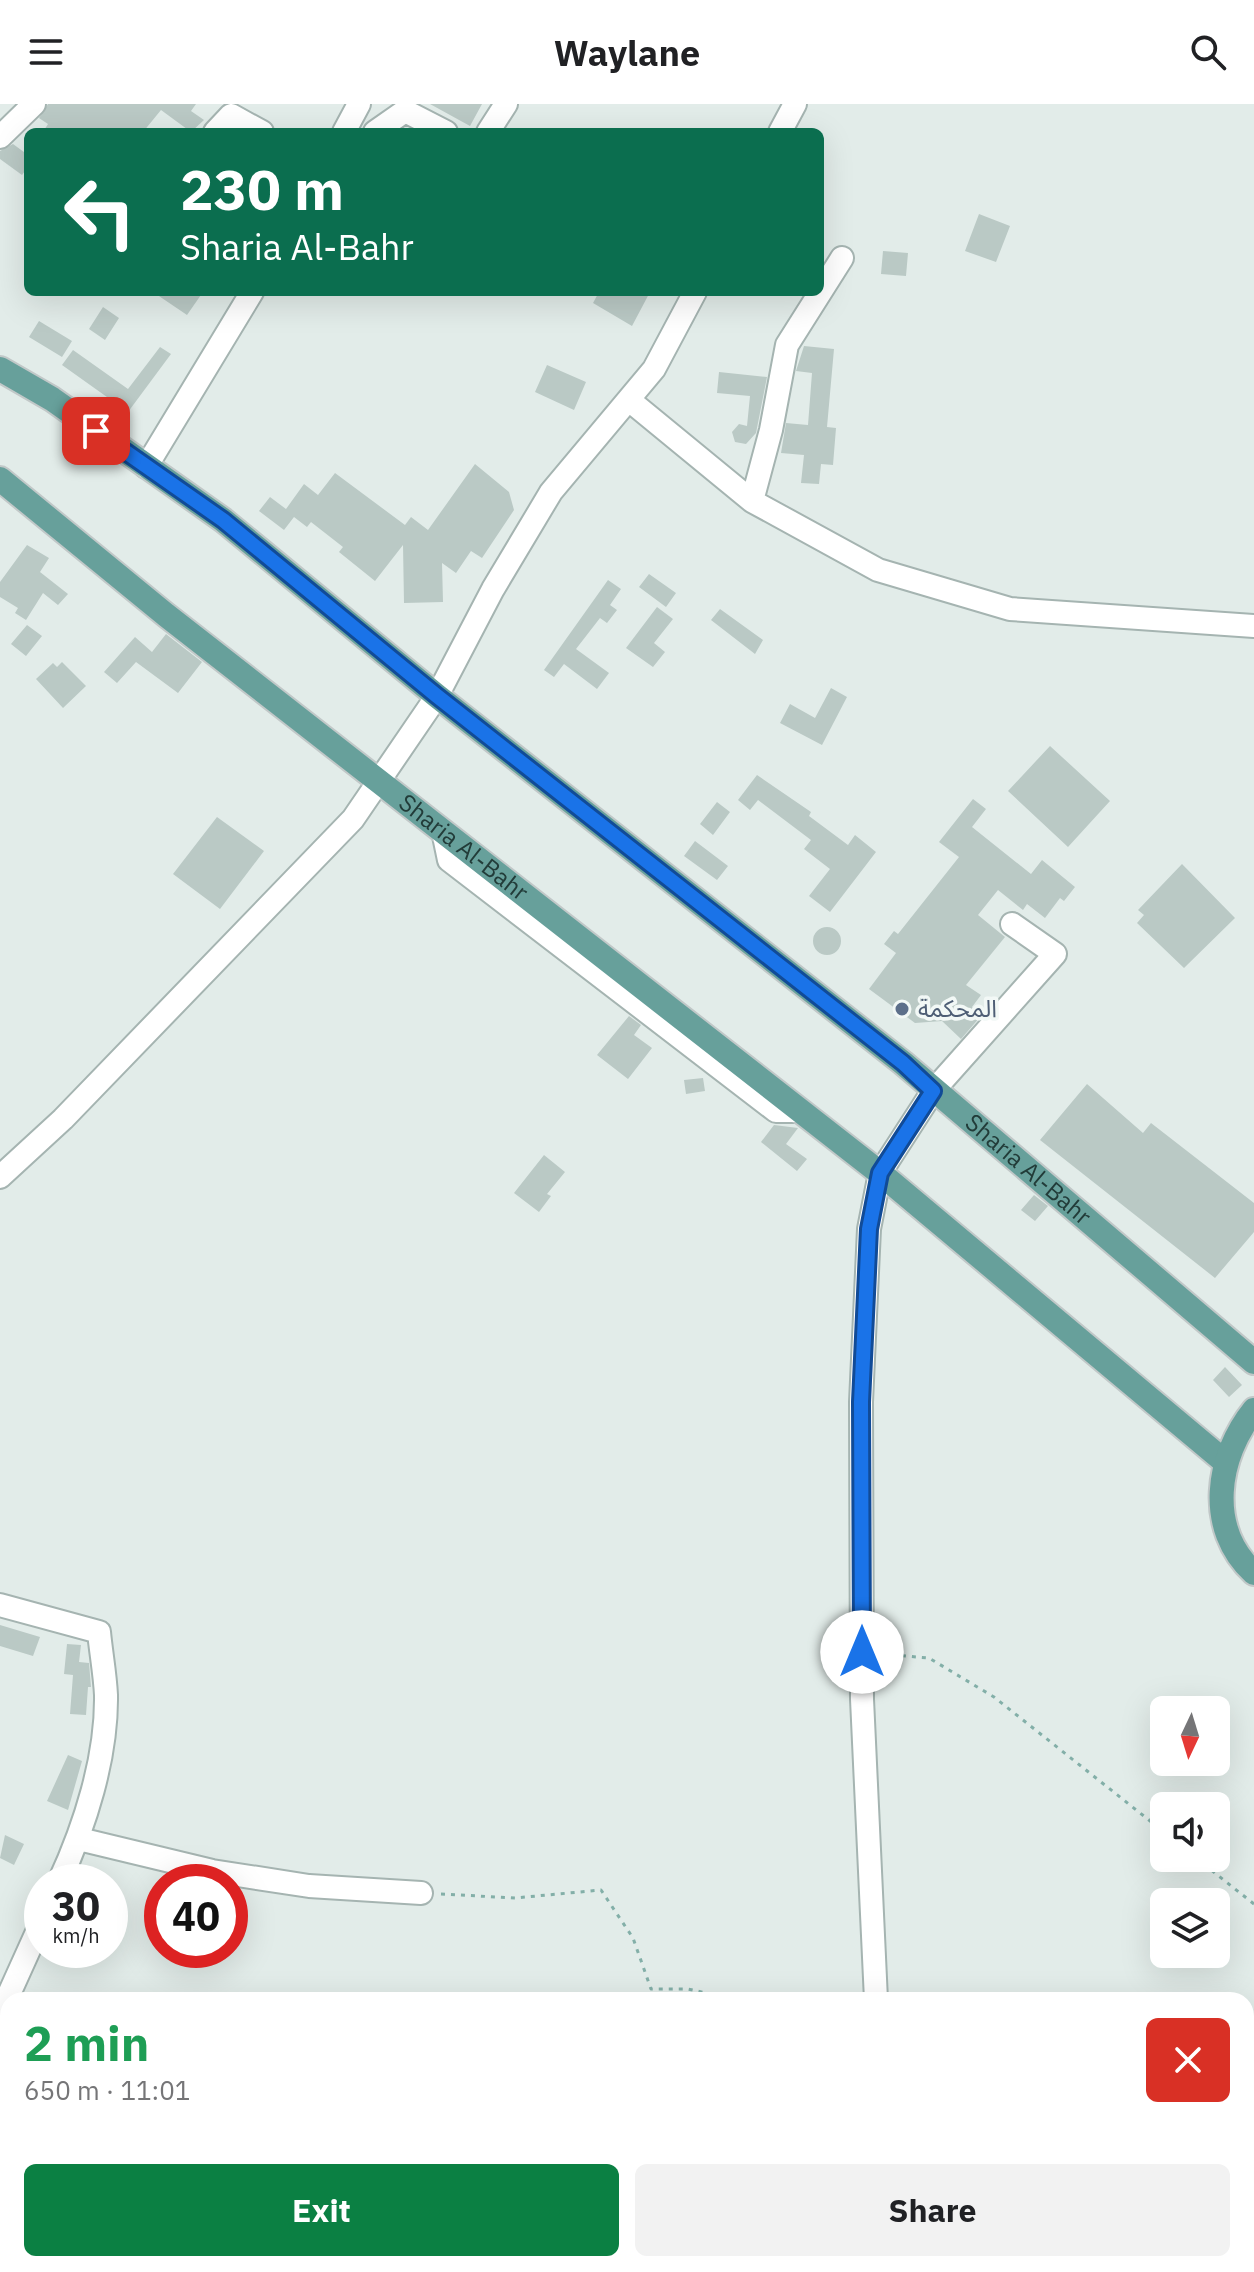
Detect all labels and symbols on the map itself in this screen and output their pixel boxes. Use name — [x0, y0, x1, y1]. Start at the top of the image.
pin — [62, 397, 130, 465]
street label: Sharia Al-Bahr — [393, 786, 535, 907]
place label: المحكمة — [918, 992, 997, 1024]
marker: المحكمة — [893, 1000, 911, 1018]
street label: Sharia Al-Bahr — [959, 1106, 1099, 1232]
position arrow — [820, 1610, 904, 1694]
north arrow — [1150, 1696, 1230, 1776]
speed limit sign: 40 — [144, 1864, 248, 1968]

